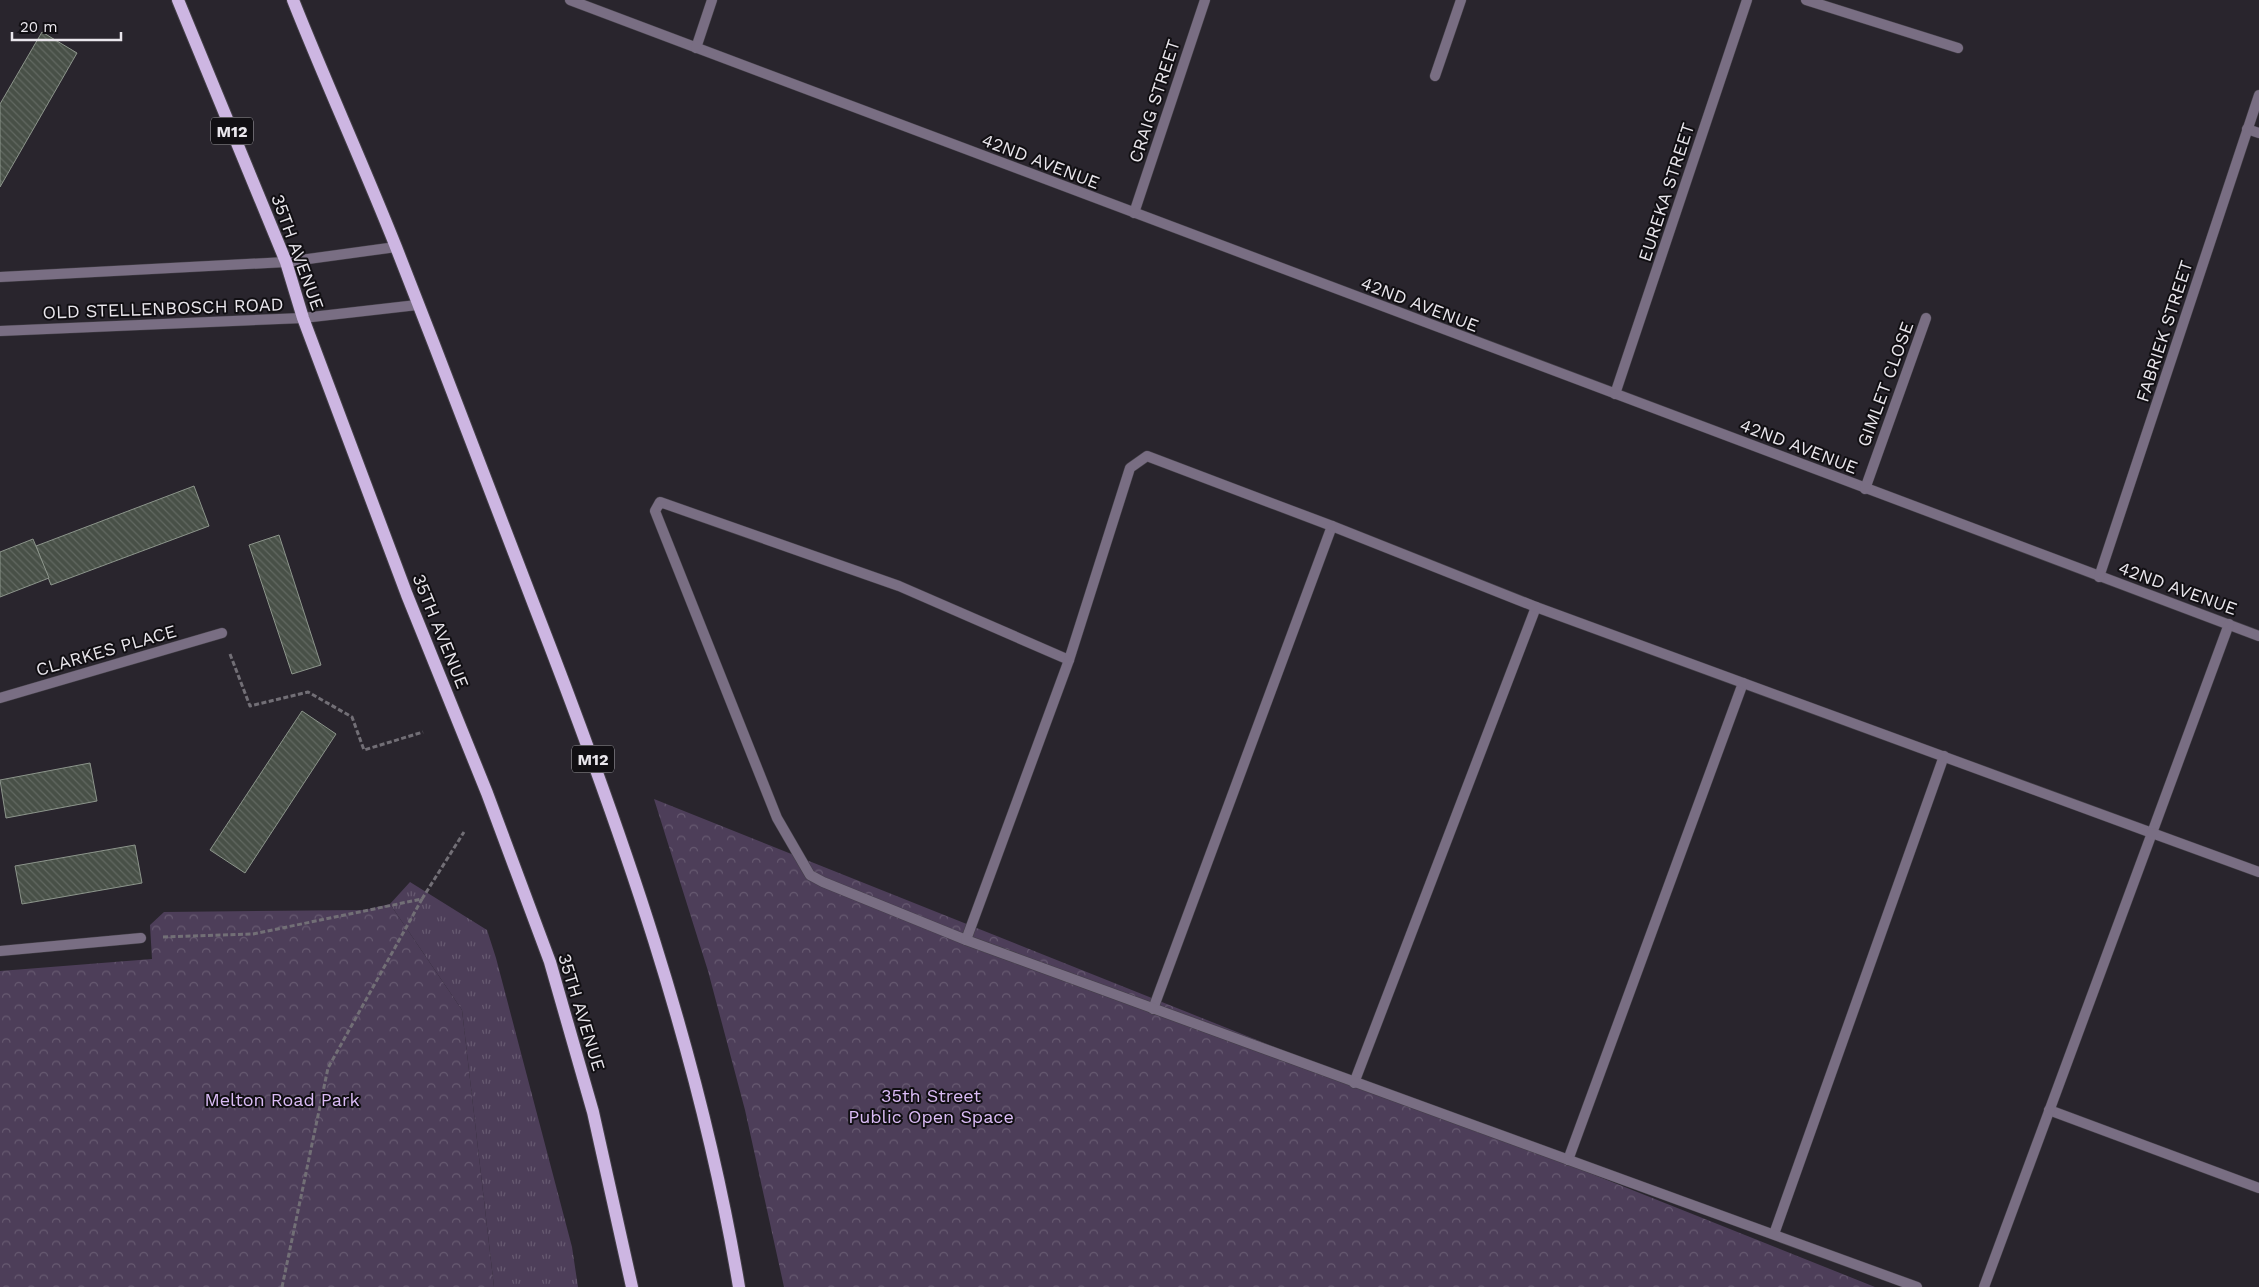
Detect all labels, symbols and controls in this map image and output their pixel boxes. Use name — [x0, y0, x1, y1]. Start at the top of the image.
scale bar — [12, 10, 121, 42]
text: 20 m — [20, 18, 58, 36]
street label: CRAIG STREET — [1124, 37, 1184, 165]
road number: M12 — [211, 118, 253, 144]
street label: EUREKA STREET — [1634, 120, 1698, 264]
street label: 42ND AVENUE — [979, 129, 1103, 193]
street label: 35TH AVENUE — [267, 191, 329, 313]
street label: FABRIEK STREET — [2131, 257, 2197, 404]
street label: 42ND AVENUE — [1358, 272, 1482, 336]
street label: OLD STELLENBOSCH ROAD — [42, 293, 284, 323]
street label: GIMLET CLOSE — [1853, 319, 1917, 449]
street label: 42ND AVENUE — [1737, 414, 1861, 478]
street label: 42ND AVENUE — [2116, 557, 2240, 619]
street label: 35TH AVENUE — [408, 571, 474, 691]
street label: CLARKES PLACE — [33, 620, 179, 680]
road number: M12 — [572, 746, 614, 772]
street label: 35TH AVENUE — [554, 951, 610, 1073]
park label: 35th Street Public Open Space — [848, 1085, 1014, 1127]
park label: Melton Road Park — [204, 1089, 360, 1110]

